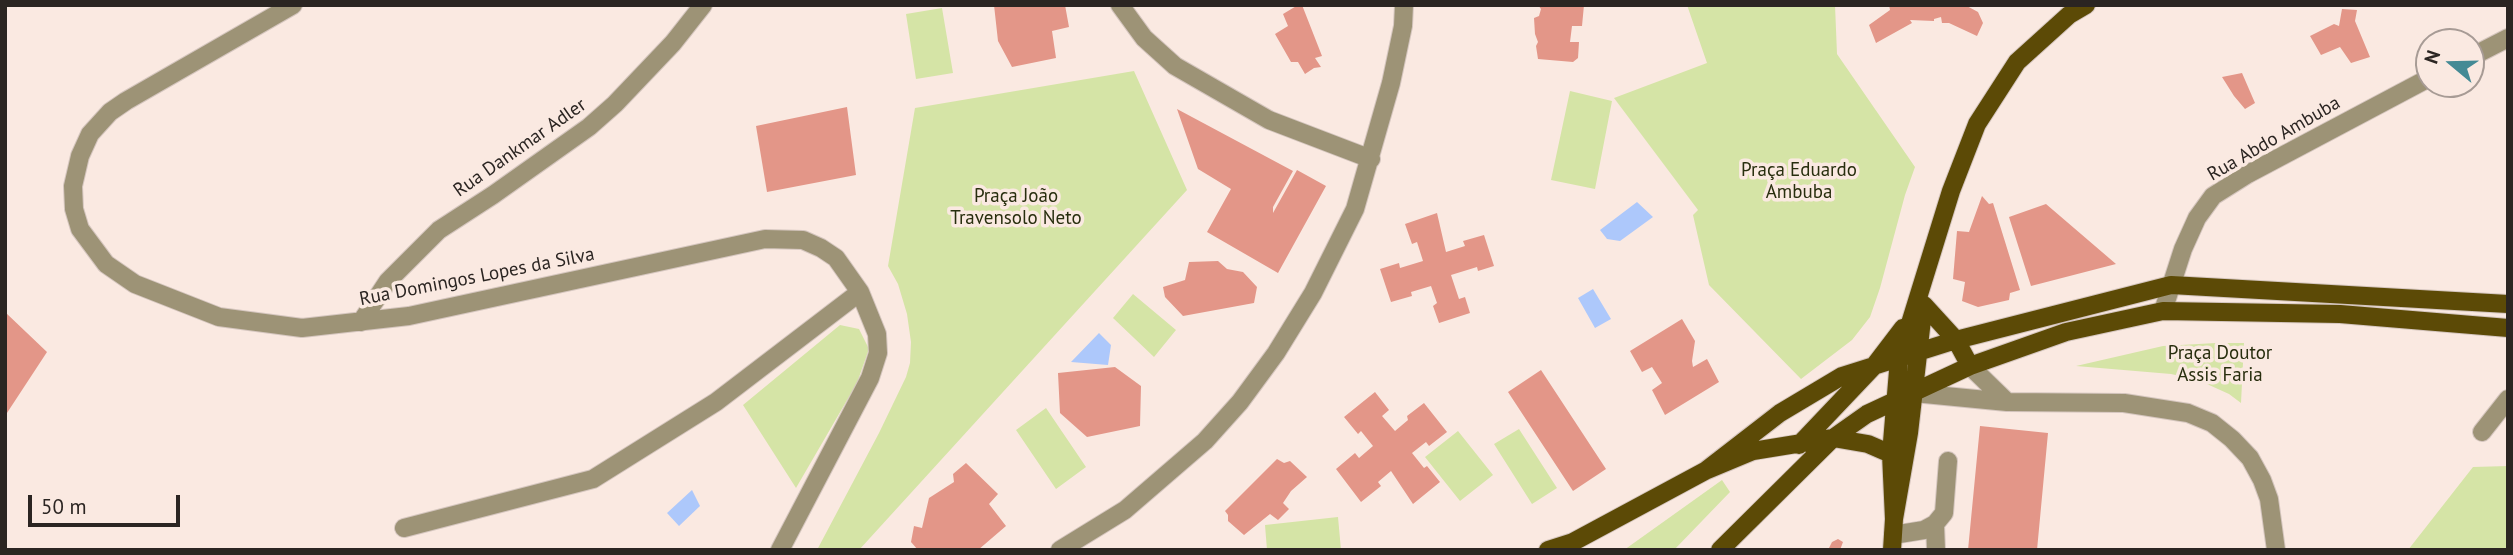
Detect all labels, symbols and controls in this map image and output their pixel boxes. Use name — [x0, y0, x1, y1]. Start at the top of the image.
north arrow — [2415, 28, 2485, 98]
text: N — [2419, 47, 2445, 67]
street label: Rua Abdo Ambuba — [2204, 92, 2344, 186]
street label: Rua Dankmar Adler — [449, 94, 591, 202]
park label: Praça Eduardo Ambuba — [1741, 160, 1857, 204]
park label: Praça João Travensolo Neto — [950, 186, 1082, 230]
street label: Rua Domingos Lopes da Silva — [358, 243, 596, 311]
park label: Praça Doutor Assis Faria — [2168, 343, 2272, 387]
scale bar — [32, 482, 184, 526]
text: 50 m — [41, 493, 87, 520]

